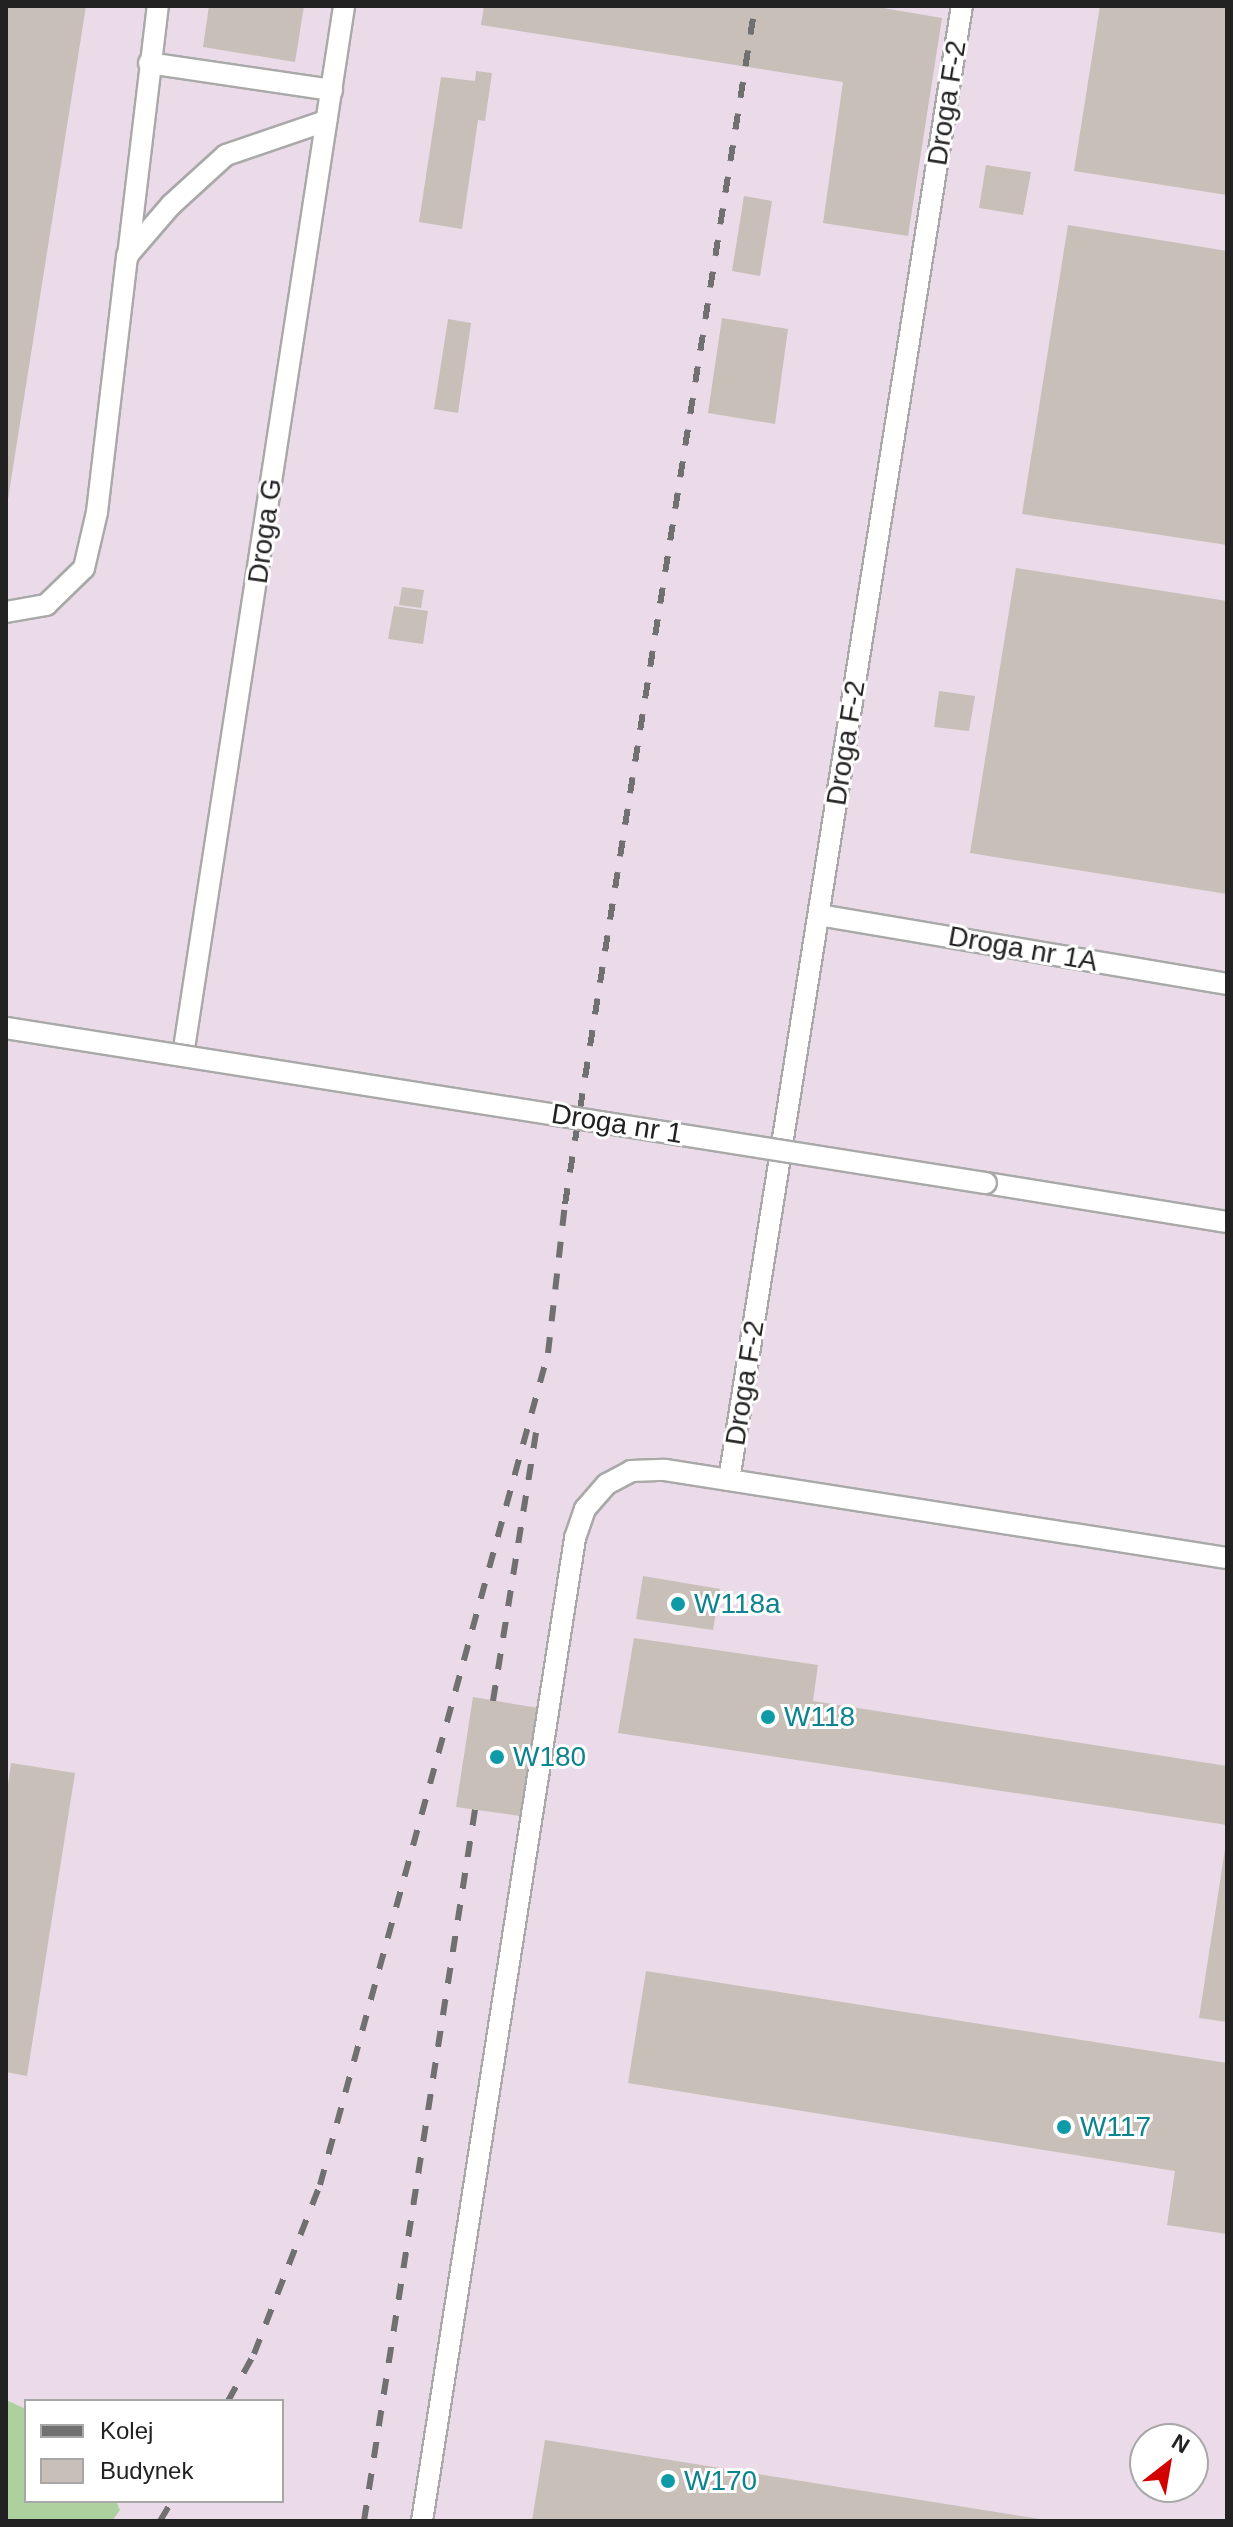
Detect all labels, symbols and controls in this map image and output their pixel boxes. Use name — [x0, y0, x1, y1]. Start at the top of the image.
street label: Droga F-2 — [921, 38, 973, 168]
street label: Droga G — [241, 476, 289, 586]
street label: Droga F-2 — [820, 678, 872, 808]
street label: Droga nr 1A — [946, 919, 1100, 979]
street label: Droga nr 1 — [549, 1097, 685, 1151]
street label: Droga F-2 — [719, 1318, 771, 1448]
place label: W118a — [694, 1587, 781, 1621]
marker: W118a — [669, 1595, 687, 1613]
place label: W118 — [784, 1700, 855, 1734]
marker: W118 — [759, 1708, 777, 1726]
place label: W180 — [513, 1740, 586, 1774]
marker: W180 — [488, 1748, 506, 1766]
place label: W117 — [1080, 2110, 1151, 2144]
marker: W117 — [1055, 2118, 1073, 2136]
legend — [24, 2399, 284, 2503]
text: Kolej — [100, 2417, 153, 2444]
north arrow — [1129, 2423, 1209, 2503]
text: N — [1167, 2429, 1194, 2459]
text: Budynek — [100, 2457, 193, 2484]
place label: W170 — [684, 2464, 757, 2498]
marker: W170 — [659, 2472, 677, 2490]

